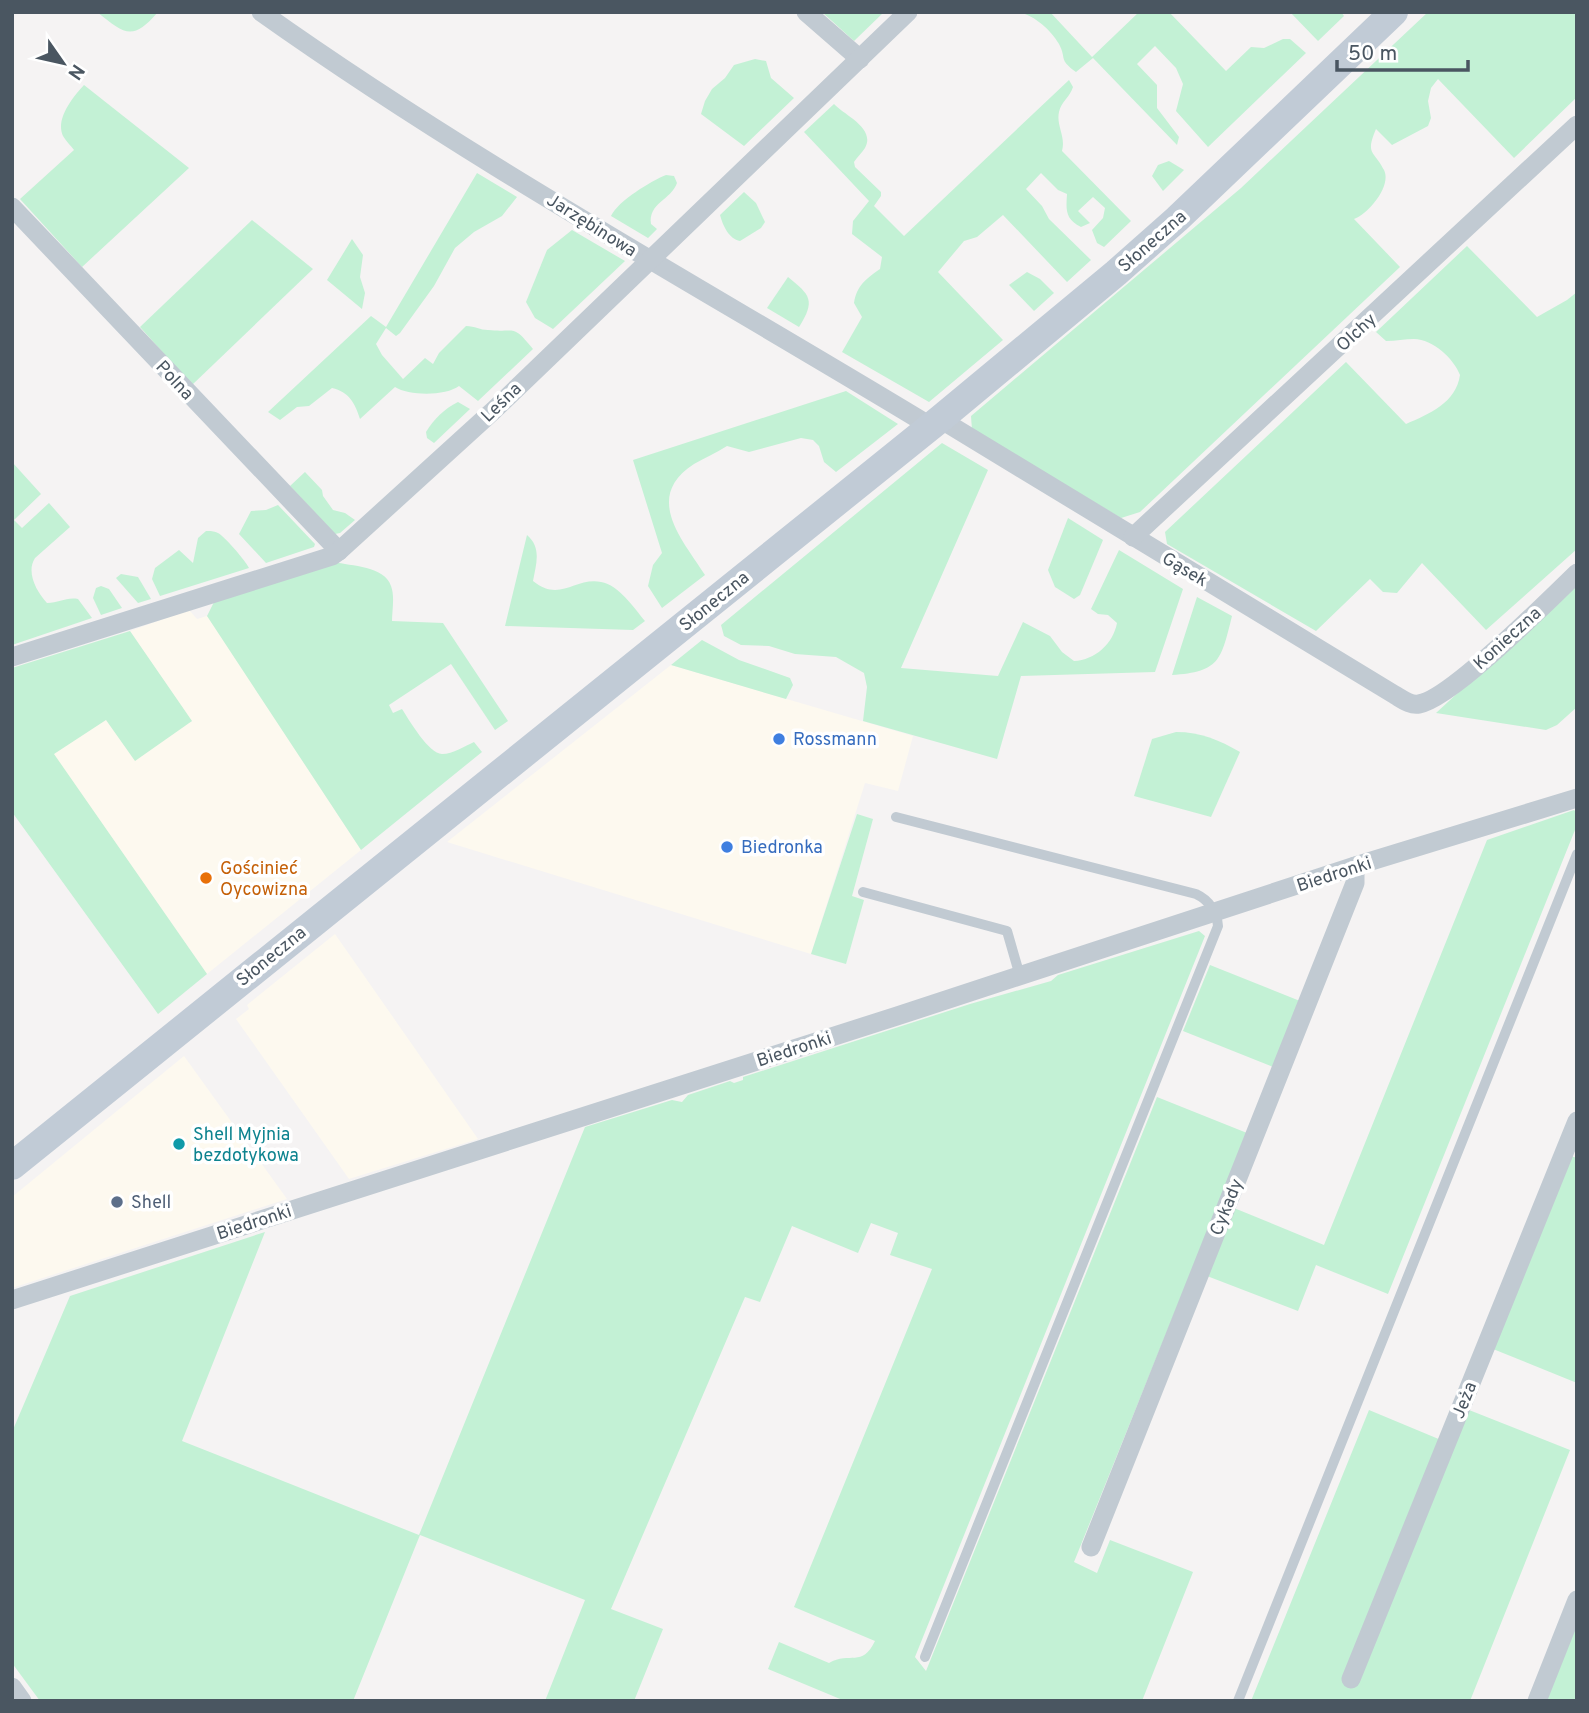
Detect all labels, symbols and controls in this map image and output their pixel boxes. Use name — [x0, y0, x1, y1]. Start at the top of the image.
north arrow — [28, 28, 98, 98]
scale bar — [1337, 28, 1468, 72]
text: 50 m — [1348, 41, 1397, 68]
text: N — [62, 59, 89, 84]
street label: Jarzębinowa — [542, 189, 641, 263]
street label: Słoneczna — [1114, 206, 1192, 278]
street label: Olchy — [1332, 309, 1382, 357]
street label: Polna — [150, 356, 198, 406]
street label: Leśna — [477, 378, 527, 428]
street label: Gąsek — [1157, 548, 1211, 593]
street label: Słoneczna — [675, 567, 755, 637]
street label: Konieczna — [1469, 603, 1547, 676]
place label: Rossmann — [793, 729, 877, 752]
marker: Rossmann — [771, 731, 787, 747]
place label: Biedronka — [741, 837, 823, 860]
marker: Biedronka — [719, 839, 735, 855]
street label: Biedronki — [1294, 853, 1375, 898]
place label: Gościnieć Oycowizna — [220, 858, 308, 902]
marker: Gościnieć Oycowizna — [198, 870, 214, 886]
street label: Słoneczna — [232, 922, 312, 992]
street label: Biedronki — [754, 1028, 835, 1073]
place label: Shell Myjnia bezdotykowa — [193, 1124, 299, 1168]
marker: Shell Myjnia bezdotykowa — [171, 1136, 187, 1152]
street label: Cykady — [1206, 1176, 1249, 1239]
place label: Shell — [131, 1192, 171, 1215]
marker: Shell — [109, 1194, 125, 1210]
street label: Biedronki — [214, 1201, 295, 1246]
street label: Jeża — [1448, 1379, 1483, 1422]

